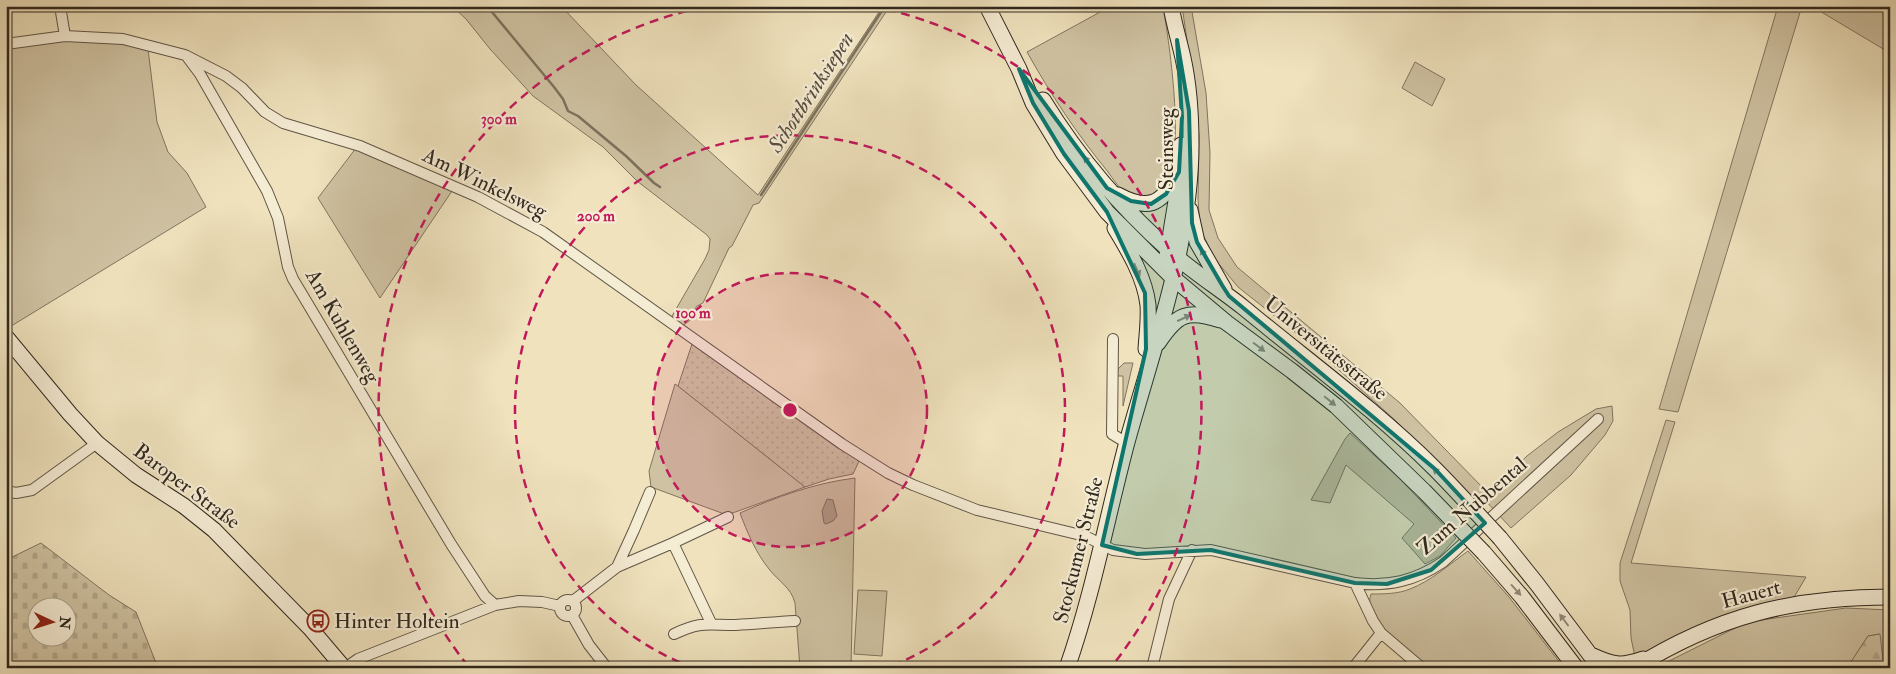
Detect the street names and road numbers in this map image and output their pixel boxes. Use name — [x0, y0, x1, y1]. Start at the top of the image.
street label: Steinsweg — [1153, 107, 1180, 190]
street label: Am Winkelsweg — [417, 141, 552, 225]
street label: Am Kuhlenweg — [299, 264, 386, 388]
street label: Universitätsstraße — [1258, 290, 1393, 407]
street label: Baroper Straße — [128, 437, 246, 536]
street label: Zum Nubbental — [1412, 451, 1533, 562]
street label: Stockumer Straße — [1047, 474, 1110, 626]
street label: Hauert — [1719, 574, 1784, 615]

